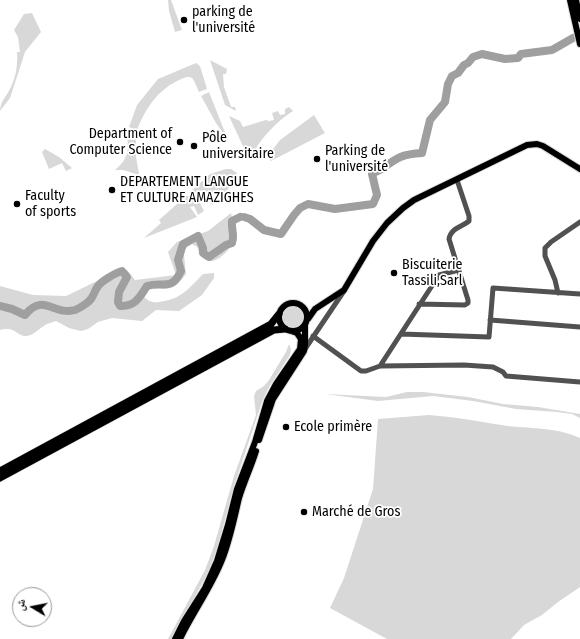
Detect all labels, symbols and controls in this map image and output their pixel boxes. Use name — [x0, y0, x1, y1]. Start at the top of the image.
place label: parking de l'université — [192, 4, 255, 36]
marker: parking de l'université — [179, 15, 189, 25]
place label: Department of Computer Science — [69, 126, 172, 158]
place label: Pôle universitaire — [202, 130, 274, 162]
marker: Department of Computer Science — [175, 137, 185, 147]
marker: Pôle universitaire — [189, 141, 199, 151]
place label: Parking de l'université — [325, 143, 388, 176]
marker: Parking de l'université — [312, 154, 322, 164]
place label: DEPARTEMENT LANGUE ET CULTURE AMAZIGHES — [120, 174, 254, 206]
marker: DEPARTEMENT LANGUE ET CULTURE AMAZIGHES — [107, 185, 117, 195]
place label: Faculty of sports — [25, 188, 76, 220]
marker: Faculty of sports — [12, 199, 22, 209]
place label: Biscuiterie Tassili,Sarl — [402, 257, 463, 290]
marker: Biscuiterie Tassili,Sarl — [389, 268, 399, 278]
place label: Ecole primère — [294, 419, 372, 435]
marker: Ecole primère — [281, 422, 291, 432]
place label: Marché de Gros — [312, 504, 400, 520]
marker: Marché de Gros — [299, 507, 309, 517]
north arrow — [12, 587, 52, 627]
text: ش — [13, 598, 28, 612]

